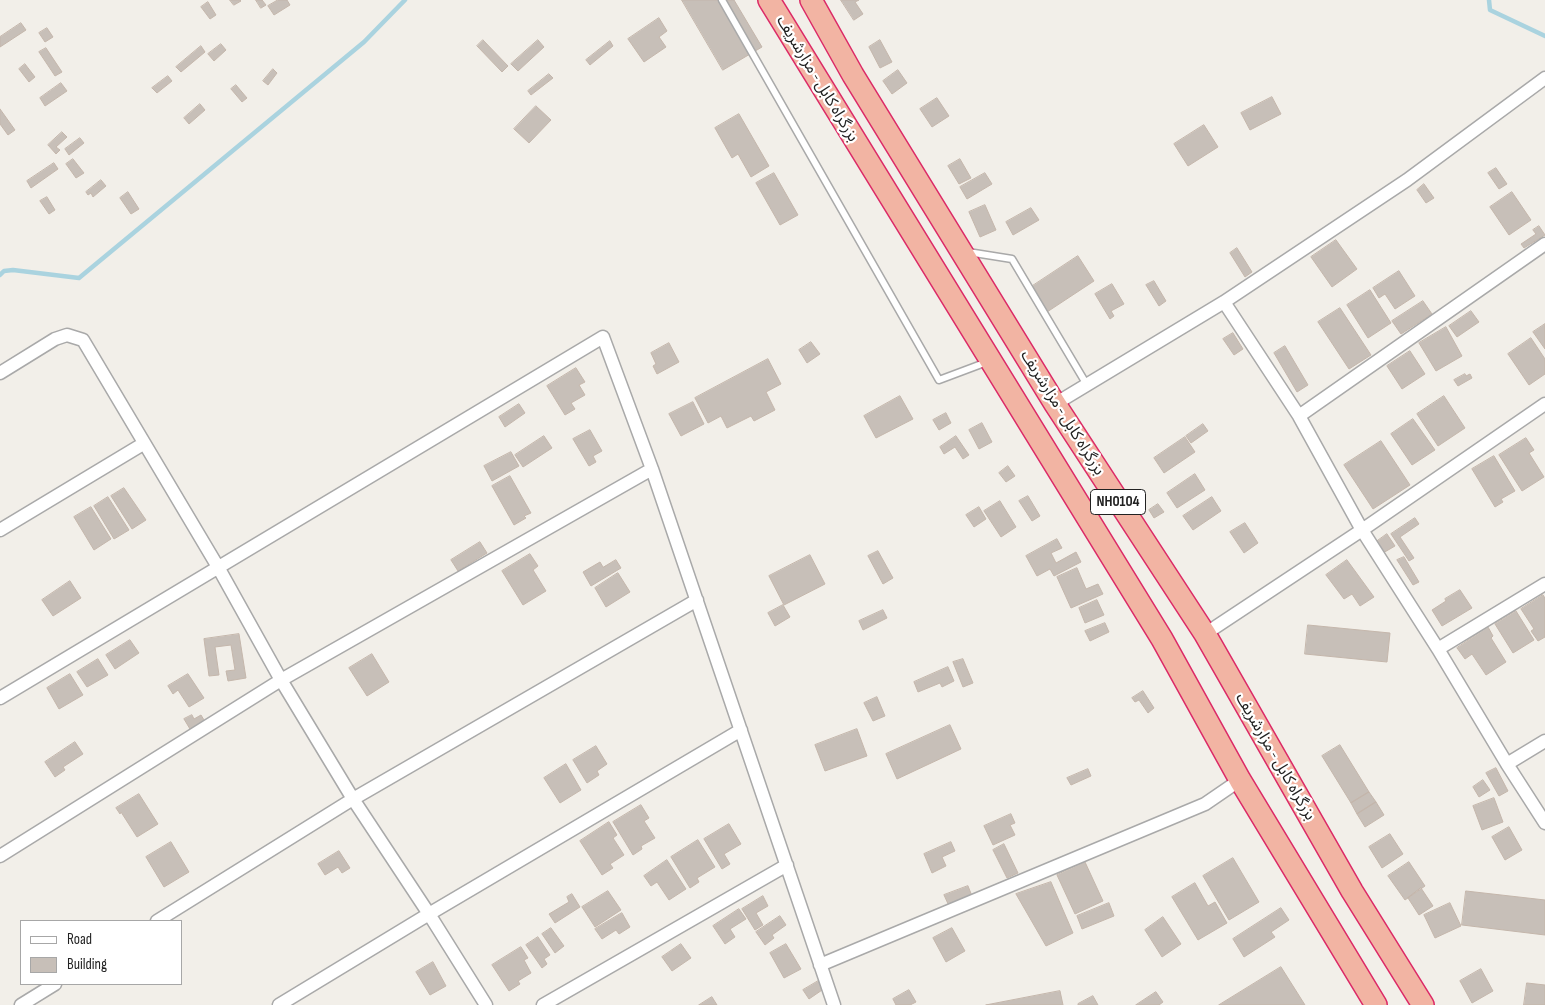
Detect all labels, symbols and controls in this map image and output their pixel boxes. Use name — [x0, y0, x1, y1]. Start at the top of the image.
street label: بزرگراه کابل - مزارشریف — [772, 12, 862, 146]
street label: بزرگراه کابل - مزارشریف — [1016, 347, 1108, 479]
road number: NH0104 — [1090, 490, 1146, 514]
street label: بزرگراه کابل - مزارشریف — [1231, 690, 1319, 824]
legend — [20, 920, 182, 985]
text: Road — [67, 930, 92, 949]
text: Building — [67, 955, 107, 974]

